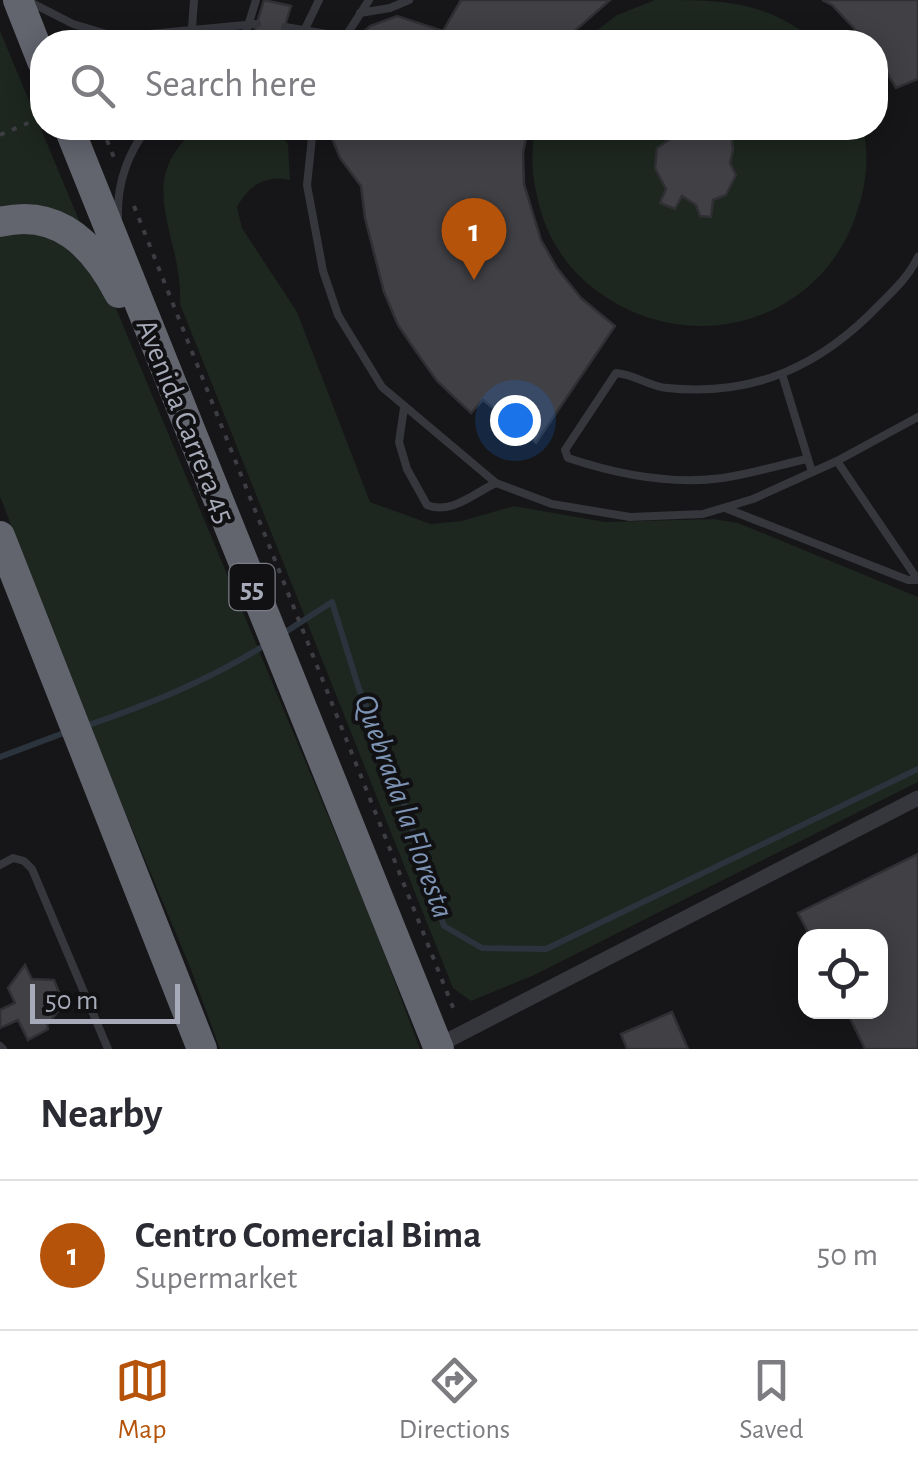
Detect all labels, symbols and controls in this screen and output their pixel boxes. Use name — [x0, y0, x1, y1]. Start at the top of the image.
search box — [30, 30, 888, 140]
icon: search — [65, 58, 120, 113]
text: Search here — [145, 66, 317, 104]
pin: 1 — [442, 198, 506, 280]
street label: Avenida Carrera 45 — [130, 315, 240, 528]
your location — [490, 395, 541, 446]
road number: 55 — [230, 564, 274, 610]
water label: Quebrada la Floresta — [349, 690, 459, 923]
map controls — [798, 929, 888, 1019]
button: locate — [798, 929, 888, 1019]
scale bar — [30, 979, 180, 1024]
text: 50 m — [45, 987, 99, 1015]
text: Nearby — [40, 1093, 163, 1135]
text: Centro Comercial Bima — [135, 1217, 482, 1255]
text: 1 — [67, 1239, 78, 1271]
text: 50 m — [817, 1239, 878, 1271]
text: Supermarket — [135, 1262, 297, 1294]
tab: Map — [115, 1353, 170, 1447]
tab: Directions — [399, 1353, 510, 1447]
tab: Saved — [739, 1353, 803, 1447]

